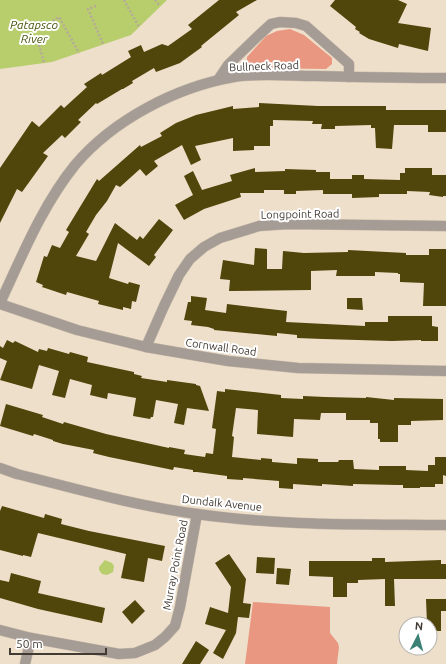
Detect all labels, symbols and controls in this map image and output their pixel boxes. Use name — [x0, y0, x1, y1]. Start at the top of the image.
water label: Patapsco River — [10, 18, 59, 45]
street label: Bullneck Road — [229, 59, 299, 73]
street label: Longpoint Road — [261, 207, 339, 221]
street label: Cornwall Road — [185, 336, 257, 358]
street label: Dundalk Avenue — [181, 493, 263, 513]
street label: Murray Point Road — [160, 519, 190, 611]
north arrow — [398, 616, 438, 656]
text: N — [414, 620, 424, 632]
scale bar — [10, 630, 106, 656]
text: 50 m — [16, 637, 43, 650]

